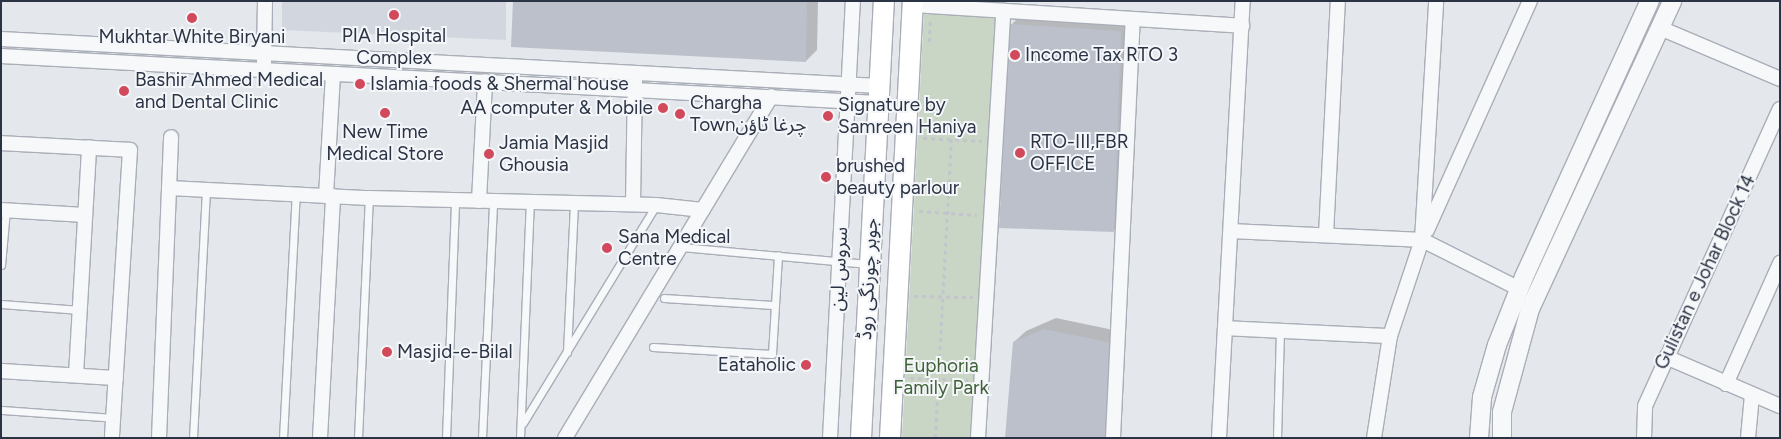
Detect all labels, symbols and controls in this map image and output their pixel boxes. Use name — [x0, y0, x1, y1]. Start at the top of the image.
marker: PIA Hospital Complex — [387, 8, 401, 22]
marker: Mukhtar White Biryani — [186, 12, 198, 24]
place label: PIA Hospital Complex — [342, 25, 446, 69]
place label: Mukhtar White Biryani — [99, 26, 285, 48]
place label: Income Tax RTO 3 — [1025, 44, 1178, 66]
marker: Income Tax RTO 3 — [1009, 49, 1021, 61]
place label: Bashir Ahmed Medical and Dental Clinic — [135, 69, 323, 113]
place label: Islamia foods & Shermal house — [370, 73, 629, 95]
marker: Islamia foods & Shermal house — [354, 78, 366, 90]
marker: Bashir Ahmed Medical and Dental Clinic — [117, 84, 131, 98]
place label: Chargha Townچرغا ٹاؤن — [690, 92, 806, 136]
place label: Signature by Samreen Haniya — [838, 94, 976, 138]
place label: AA computer & Mobile — [461, 97, 653, 119]
marker: AA computer & Mobile — [657, 102, 669, 114]
marker: New Time Medical Store — [379, 107, 391, 119]
marker: Chargha Townچرغا ٹاؤن — [674, 108, 686, 120]
marker: Signature by Samreen Haniya — [822, 110, 834, 122]
place label: New Time Medical Store — [326, 121, 444, 165]
place label: RTO-III,FBR OFFICE — [1030, 131, 1129, 175]
place label: Jamia Masjid Ghousia — [499, 132, 609, 176]
marker: RTO-III,FBR OFFICE — [1014, 147, 1026, 159]
marker: Jamia Masjid Ghousia — [483, 148, 495, 160]
place label: brushed beauty parlour — [836, 155, 959, 199]
marker: brushed beauty parlour — [820, 171, 832, 183]
street label: Gulistan e Johar Block 14 — [1650, 171, 1760, 373]
street label: جوہر چورنگی روڈ — [853, 217, 883, 341]
place label: Sana Medical Centre — [618, 226, 730, 270]
street label: سروس لین — [825, 226, 853, 312]
marker: Sana Medical Centre — [600, 241, 614, 255]
place label: Masjid-e-Bilal — [397, 341, 513, 363]
marker: Masjid-e-Bilal — [381, 346, 393, 358]
place label: Eataholic — [718, 354, 796, 376]
park label: Euphoria Family Park — [893, 355, 989, 399]
marker: Eataholic — [800, 359, 812, 371]

